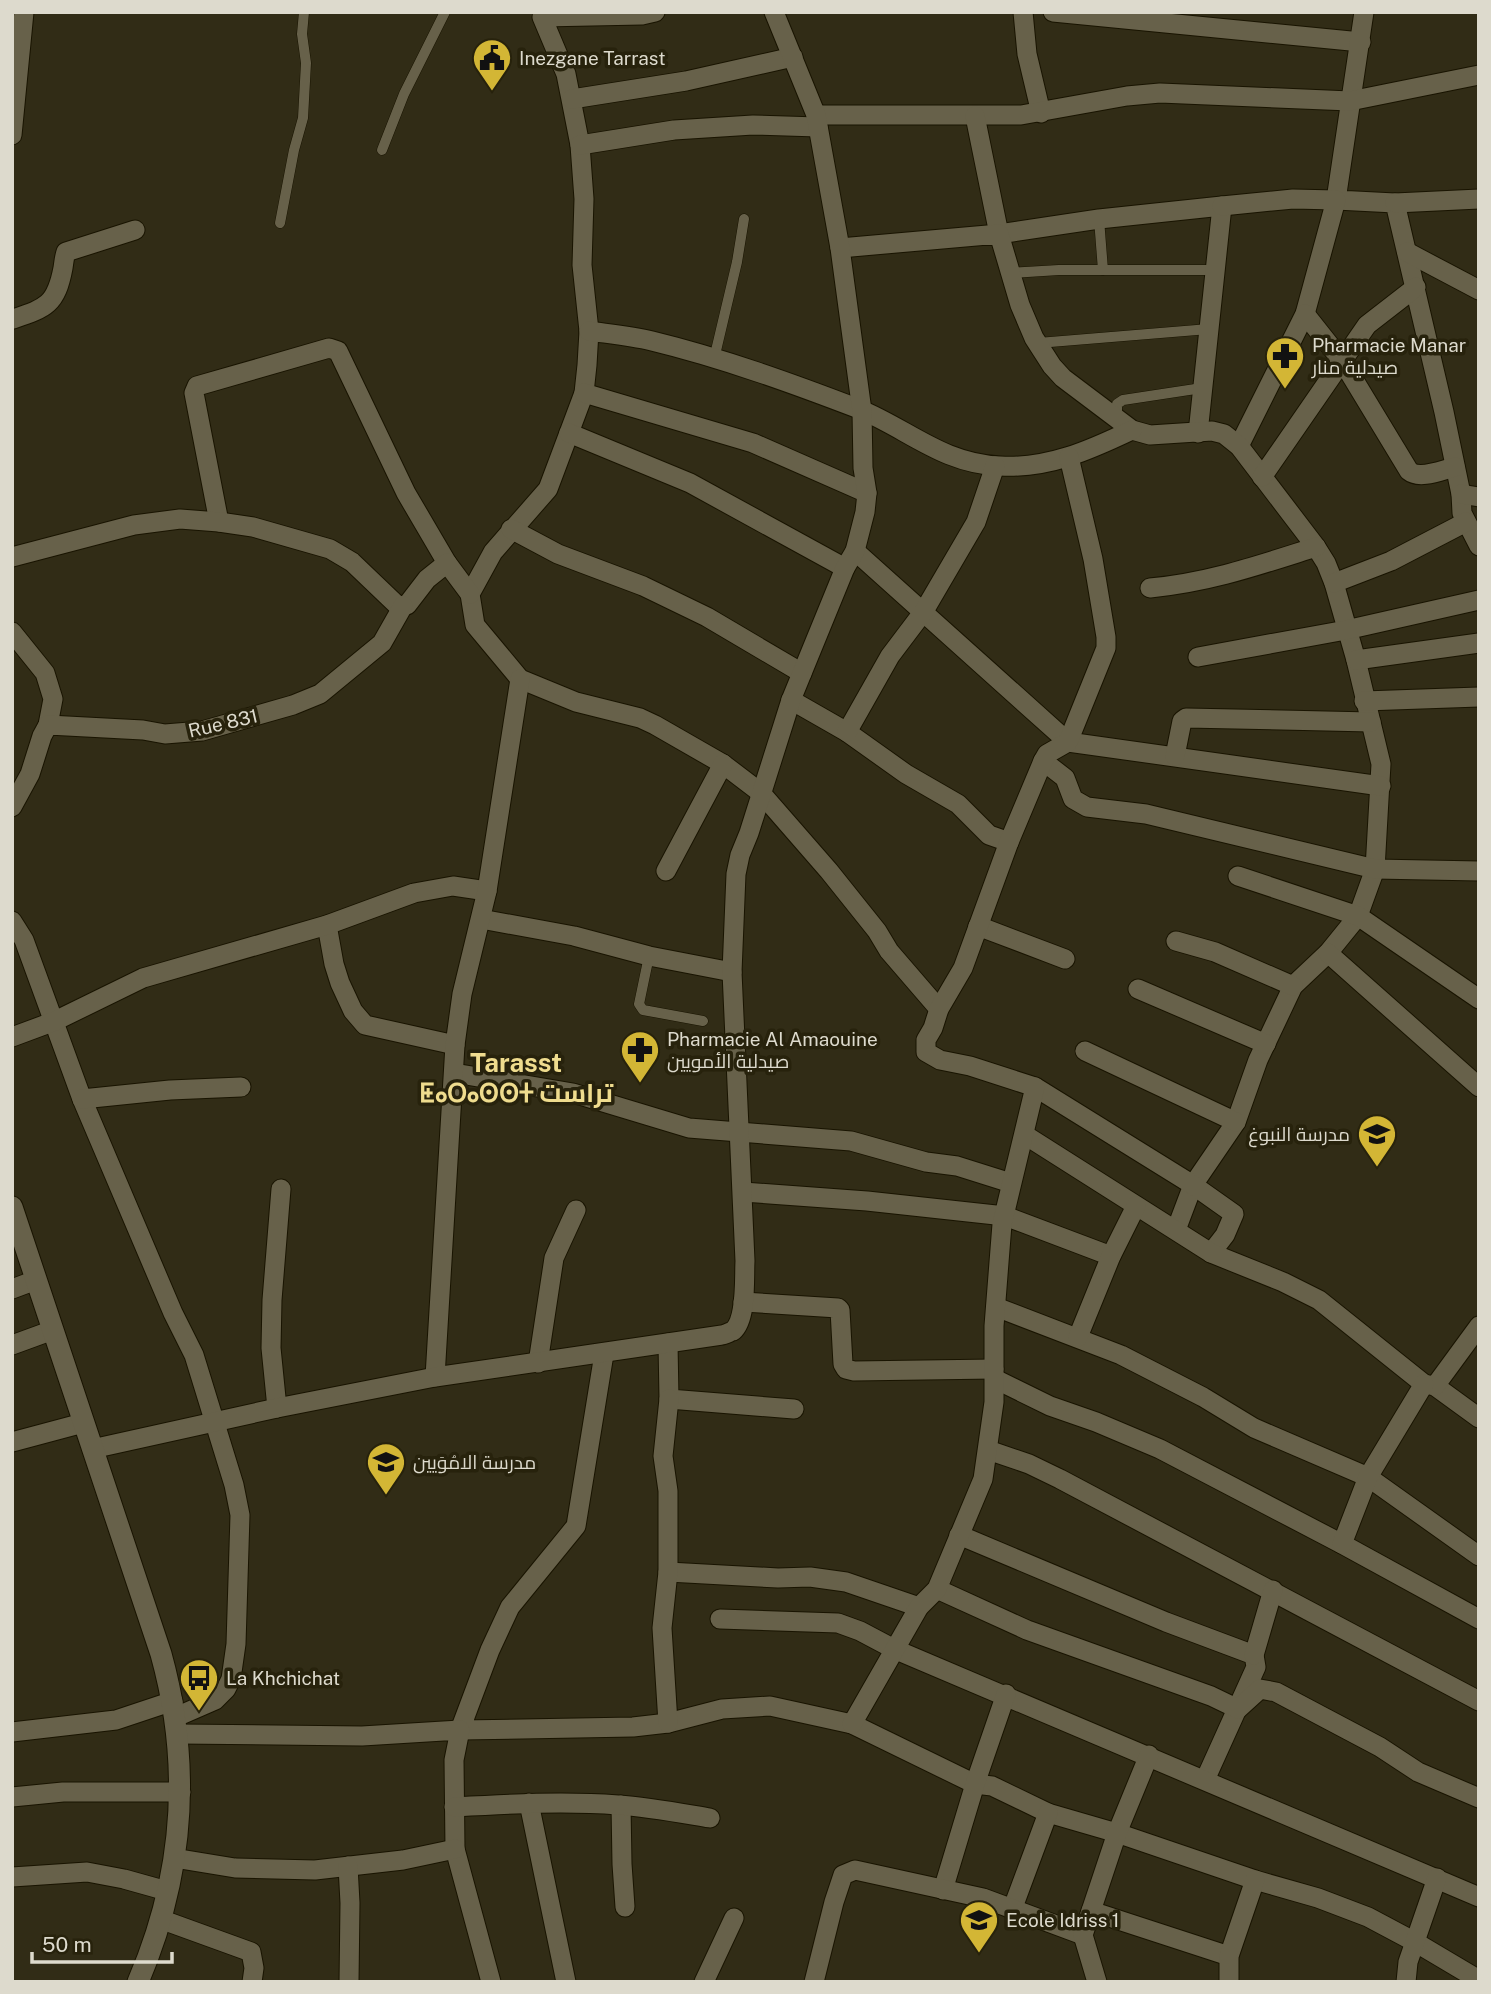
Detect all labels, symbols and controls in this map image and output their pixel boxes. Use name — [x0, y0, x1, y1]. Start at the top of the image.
public building icon: Inezgane Tarrast — [471, 37, 513, 92]
place label: Inezgane Tarrast — [519, 47, 666, 69]
place label: Pharmacie Manar صيدلية منار — [1311, 334, 1466, 379]
pharmacy icon: Pharmacie Manar صيدلية منار — [1264, 335, 1306, 390]
street label: Rue 831 — [186, 704, 260, 742]
place label: Pharmacie Al Amaouine صيدلية الأمويين — [667, 1028, 878, 1073]
pharmacy icon: Pharmacie Al Amaouine صيدلية الأمويين — [619, 1029, 661, 1084]
district label: Tarasst ⵟⴰⵔⴰⵙⵙⵜ تراست — [419, 1047, 614, 1108]
school or university icon: مدرسة النبوغ — [1356, 1113, 1398, 1168]
place label: مدرسة النبوغ — [1248, 1123, 1350, 1148]
school or university icon: مدرسة الامُوَيين — [365, 1441, 407, 1496]
place label: مدرسة الامُوَيين — [413, 1451, 536, 1474]
bus stop icon: La Khchichat — [178, 1657, 220, 1712]
place label: La Khchichat — [226, 1667, 340, 1689]
school or university icon: Ecole Idriss 1 — [958, 1899, 1000, 1954]
place label: Ecole Idriss 1 — [1006, 1909, 1120, 1931]
scale bar — [32, 1920, 172, 1964]
text: 50 m — [42, 1932, 92, 1957]

